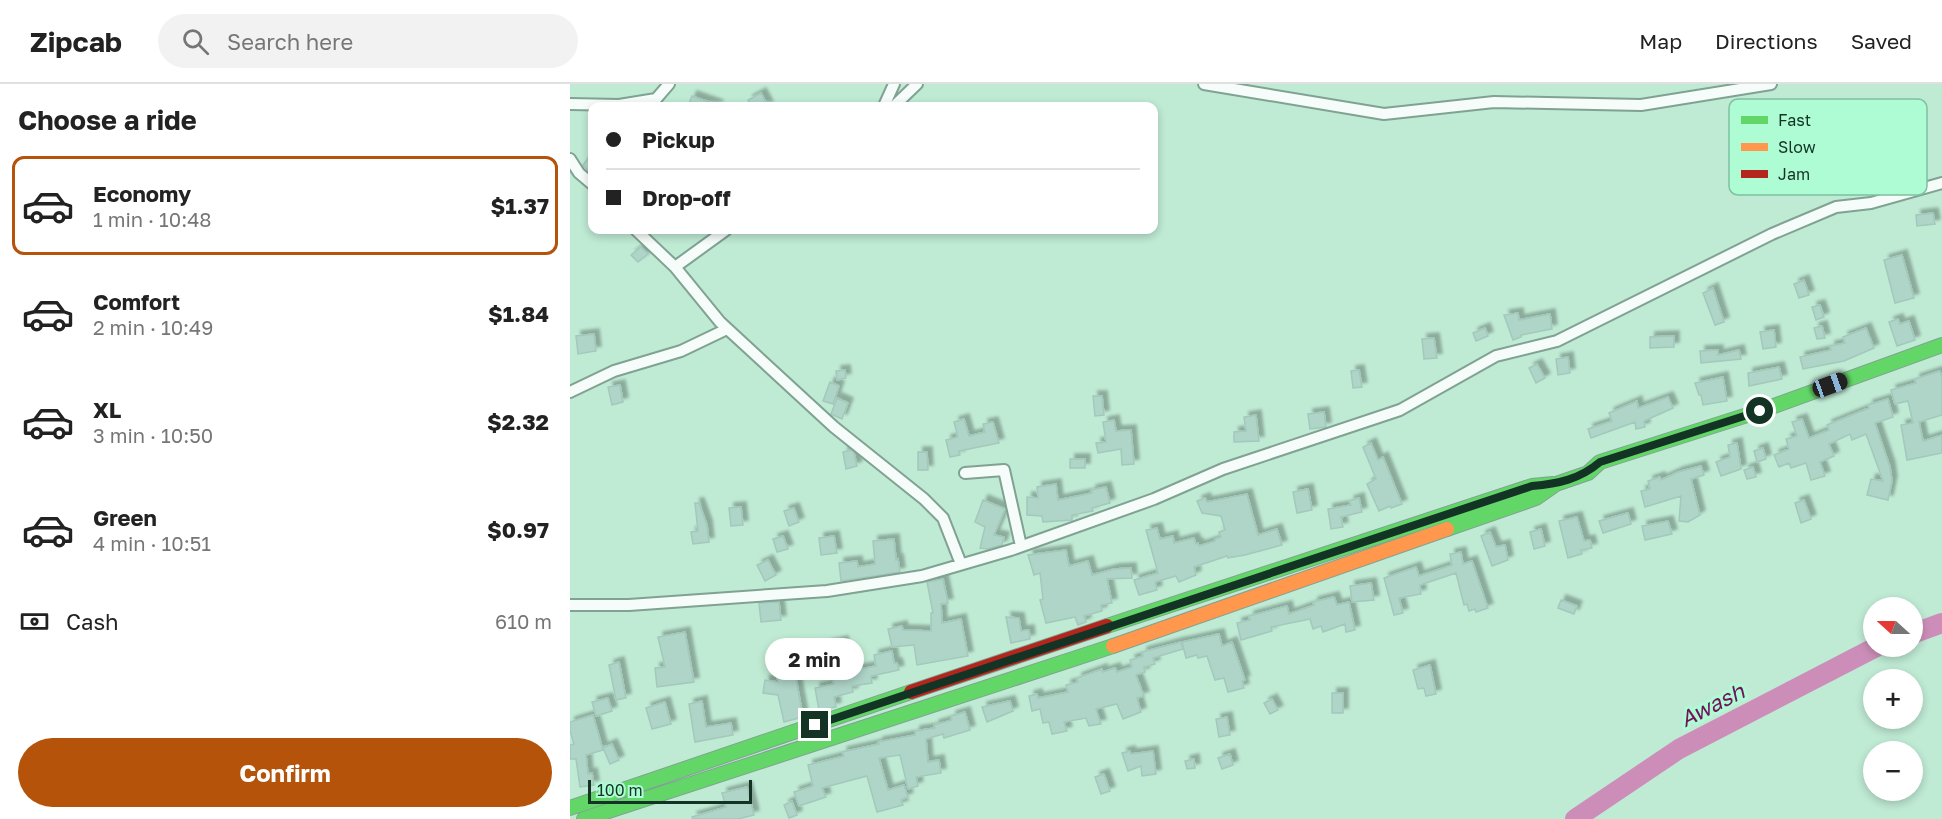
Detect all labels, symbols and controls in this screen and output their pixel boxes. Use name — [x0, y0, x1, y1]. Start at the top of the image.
search box — [158, 14, 578, 68]
text: Zipcab — [30, 25, 122, 58]
icon: search — [179, 25, 212, 58]
text: Search here — [227, 28, 353, 55]
text: Map — [1639, 28, 1682, 54]
text: Directions — [1715, 28, 1818, 54]
text: Saved — [1851, 28, 1912, 54]
legend — [1729, 99, 1927, 195]
text: Choose a ride — [18, 104, 197, 136]
text: Fast — [1778, 110, 1811, 130]
text: Pickup — [642, 126, 715, 153]
text: Slow — [1778, 137, 1816, 157]
text: Jam — [1778, 164, 1810, 184]
icon: car — [21, 179, 75, 233]
text: Economy — [93, 180, 191, 207]
text: Drop-off — [642, 184, 731, 211]
text: $1.37 — [490, 192, 549, 219]
text: 1 min · 10:48 — [93, 207, 212, 231]
icon: car — [21, 287, 75, 341]
text: Comfort — [93, 288, 180, 315]
text: $1.84 — [488, 300, 549, 327]
text: 2 min · 10:49 — [93, 315, 213, 339]
car — [1810, 370, 1850, 400]
icon: car — [21, 395, 75, 449]
text: XL — [93, 396, 121, 423]
route start — [1746, 397, 1773, 424]
text: $2.32 — [487, 408, 549, 435]
text: 3 min · 10:50 — [93, 423, 213, 447]
icon: car — [21, 503, 75, 557]
text: Green — [93, 504, 157, 531]
text: $0.97 — [487, 516, 549, 543]
text: 4 min · 10:51 — [93, 531, 211, 555]
north arrow — [1863, 597, 1923, 657]
map controls — [1863, 597, 1923, 801]
icon: cash — [18, 605, 51, 638]
text: Cash — [66, 608, 119, 635]
text: 610 m — [495, 609, 552, 633]
callout: 2 min — [766, 638, 864, 680]
text: 2 min — [788, 647, 841, 671]
button: + — [1863, 669, 1923, 729]
water label: Awash — [1675, 676, 1750, 732]
route end — [801, 711, 828, 738]
button: Confirm — [18, 738, 552, 807]
button: − — [1863, 741, 1923, 801]
scale bar — [588, 777, 752, 804]
text: 100 m — [597, 780, 643, 800]

